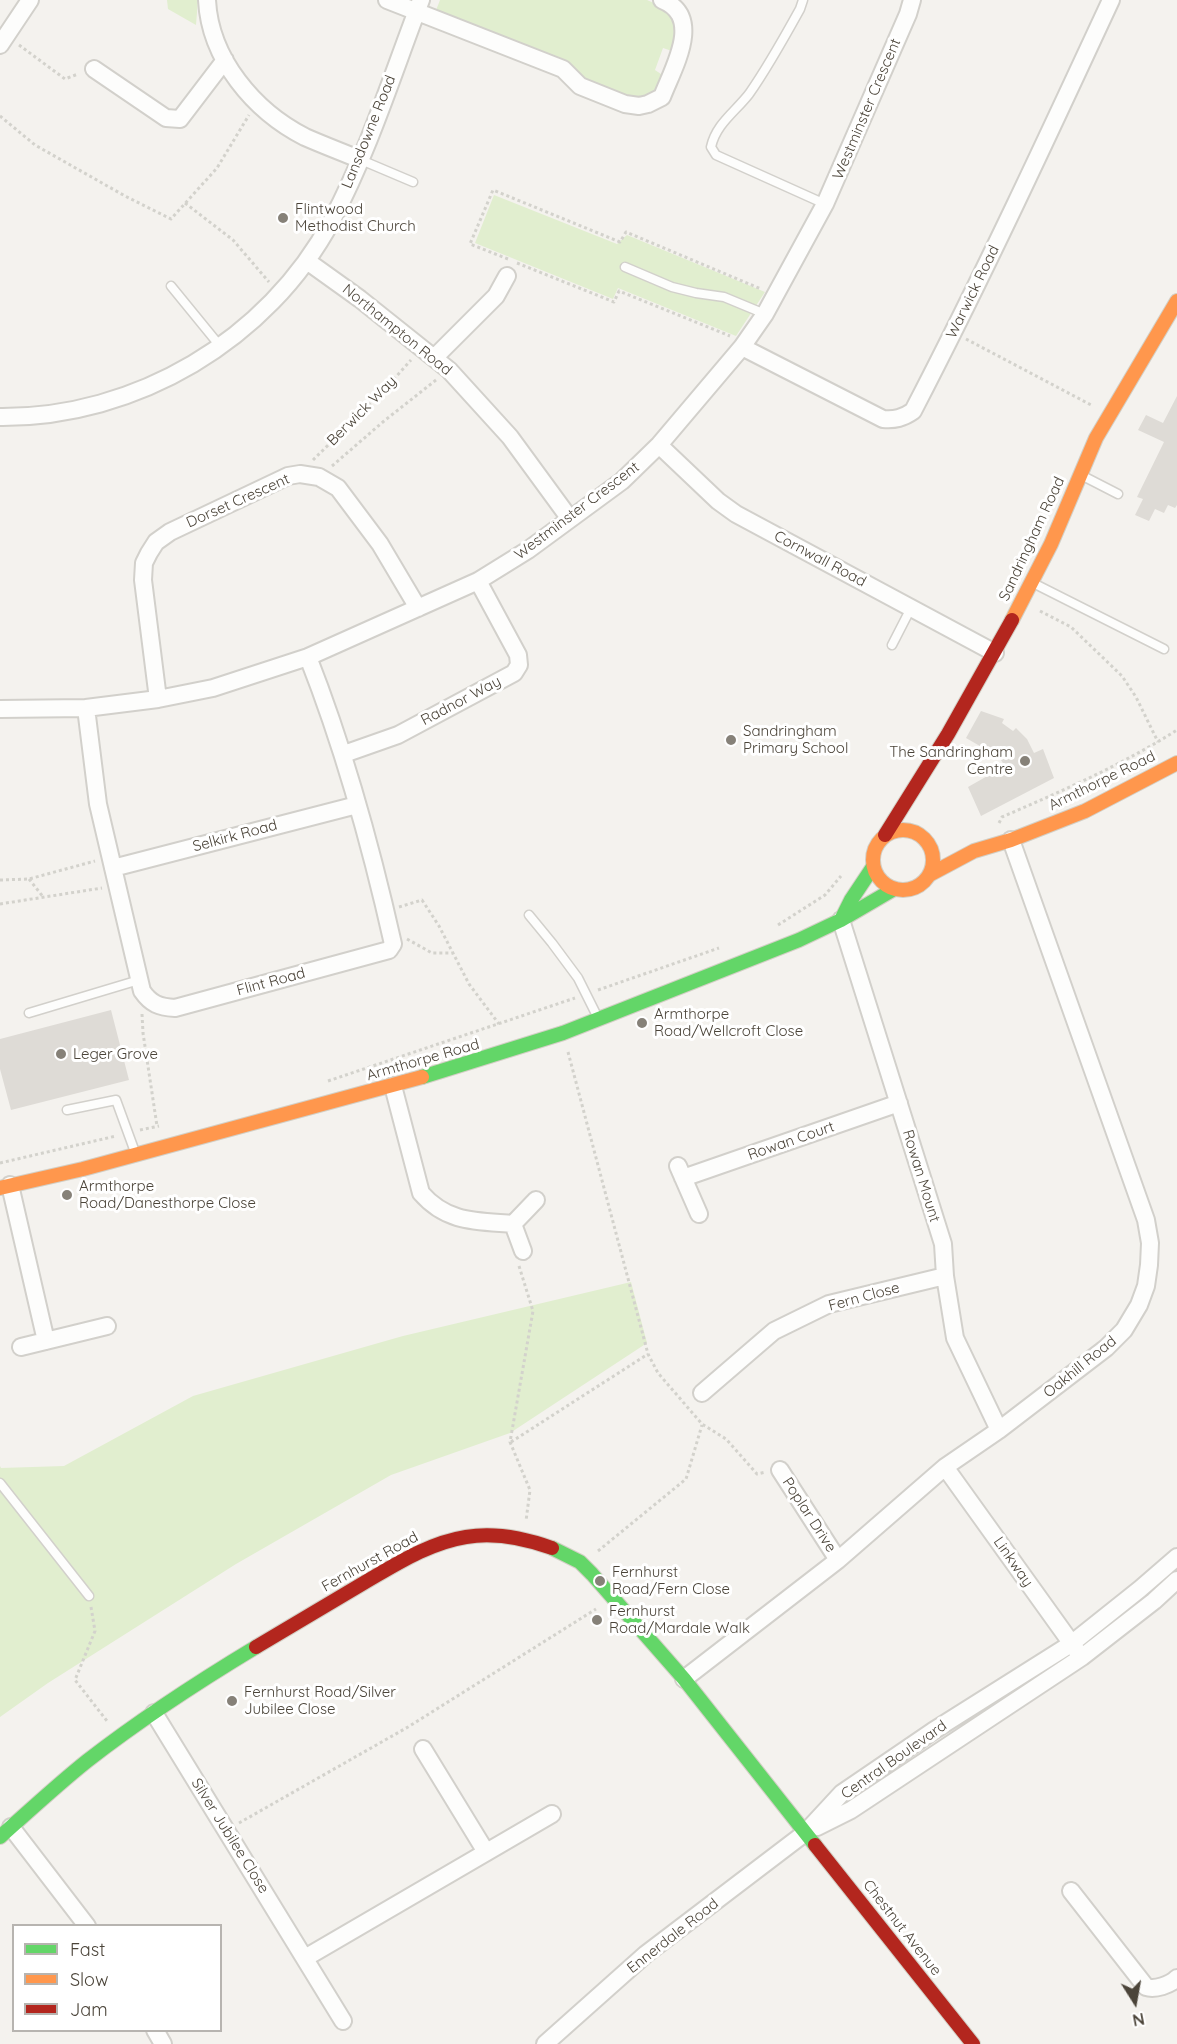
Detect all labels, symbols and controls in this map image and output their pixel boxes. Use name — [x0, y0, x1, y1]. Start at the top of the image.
street label: Westminster Crescent — [829, 36, 905, 182]
street label: Lansdowne Road — [338, 73, 400, 191]
place label: Flintwood Methodist Church — [295, 200, 416, 235]
marker: Flintwood Methodist Church — [276, 211, 290, 225]
street label: Warwick Road — [943, 242, 1003, 342]
street label: Northampton Road — [339, 280, 455, 380]
street label: Berwick Way — [323, 372, 401, 450]
street label: Westminster Crescent — [511, 458, 643, 564]
street label: Dorset Crescent — [184, 470, 292, 532]
street label: Sandringham Road — [995, 474, 1069, 604]
street label: Cornwall Road — [771, 527, 869, 591]
street label: Radnor Way — [418, 672, 504, 730]
place label: Sandringham Primary School — [743, 722, 848, 757]
marker: Sandringham Primary School — [724, 733, 738, 747]
place label: The Sandringham Centre — [889, 743, 1013, 778]
street label: Armthorpe Road — [1046, 747, 1158, 815]
marker: The Sandringham Centre — [1018, 754, 1032, 768]
street label: Selkirk Road — [191, 816, 279, 856]
street label: Flint Road — [235, 964, 307, 1000]
place label: Armthorpe Road/Wellcroft Close — [654, 1005, 803, 1040]
marker: Armthorpe Road/Wellcroft Close — [635, 1016, 649, 1030]
street label: Armthorpe Road — [365, 1035, 481, 1085]
place label: Leger Grove — [73, 1045, 158, 1063]
marker: Leger Grove — [54, 1047, 68, 1061]
street label: Rowan Court — [745, 1118, 837, 1164]
street label: Rowan Mount — [898, 1127, 944, 1225]
place label: Armthorpe Road/Danesthorpe Close — [79, 1177, 256, 1212]
marker: Armthorpe Road/Danesthorpe Close — [60, 1188, 74, 1202]
street label: Fern Close — [826, 1279, 902, 1315]
street label: Oakhill Road — [1040, 1332, 1120, 1402]
street label: Poplar Drive — [778, 1474, 840, 1556]
street label: Fernhurst Road — [319, 1528, 421, 1596]
street label: Linkway — [989, 1534, 1037, 1590]
place label: Fernhurst Road/Fern Close — [612, 1563, 730, 1598]
marker: Fernhurst Road/Fern Close — [593, 1574, 607, 1588]
place label: Fernhurst Road/Mardale Walk — [609, 1602, 750, 1637]
marker: Fernhurst Road/Mardale Walk — [590, 1613, 604, 1627]
place label: Fernhurst Road/Silver Jubilee Close — [244, 1683, 396, 1718]
marker: Fernhurst Road/Silver Jubilee Close — [225, 1694, 239, 1708]
street label: Central Boulevard — [838, 1717, 950, 1803]
street label: Silver Jubilee Close — [187, 1775, 273, 1897]
street label: Chestnut Avenue — [859, 1877, 945, 1979]
street label: Ennerdale Road — [624, 1895, 722, 1977]
legend — [12, 1924, 222, 2032]
text: Fast — [70, 1938, 105, 1961]
text: Slow — [70, 1968, 108, 1991]
north arrow — [1105, 1972, 1165, 2032]
text: Jam — [70, 1998, 108, 2021]
text: N — [1131, 2009, 1146, 2031]

